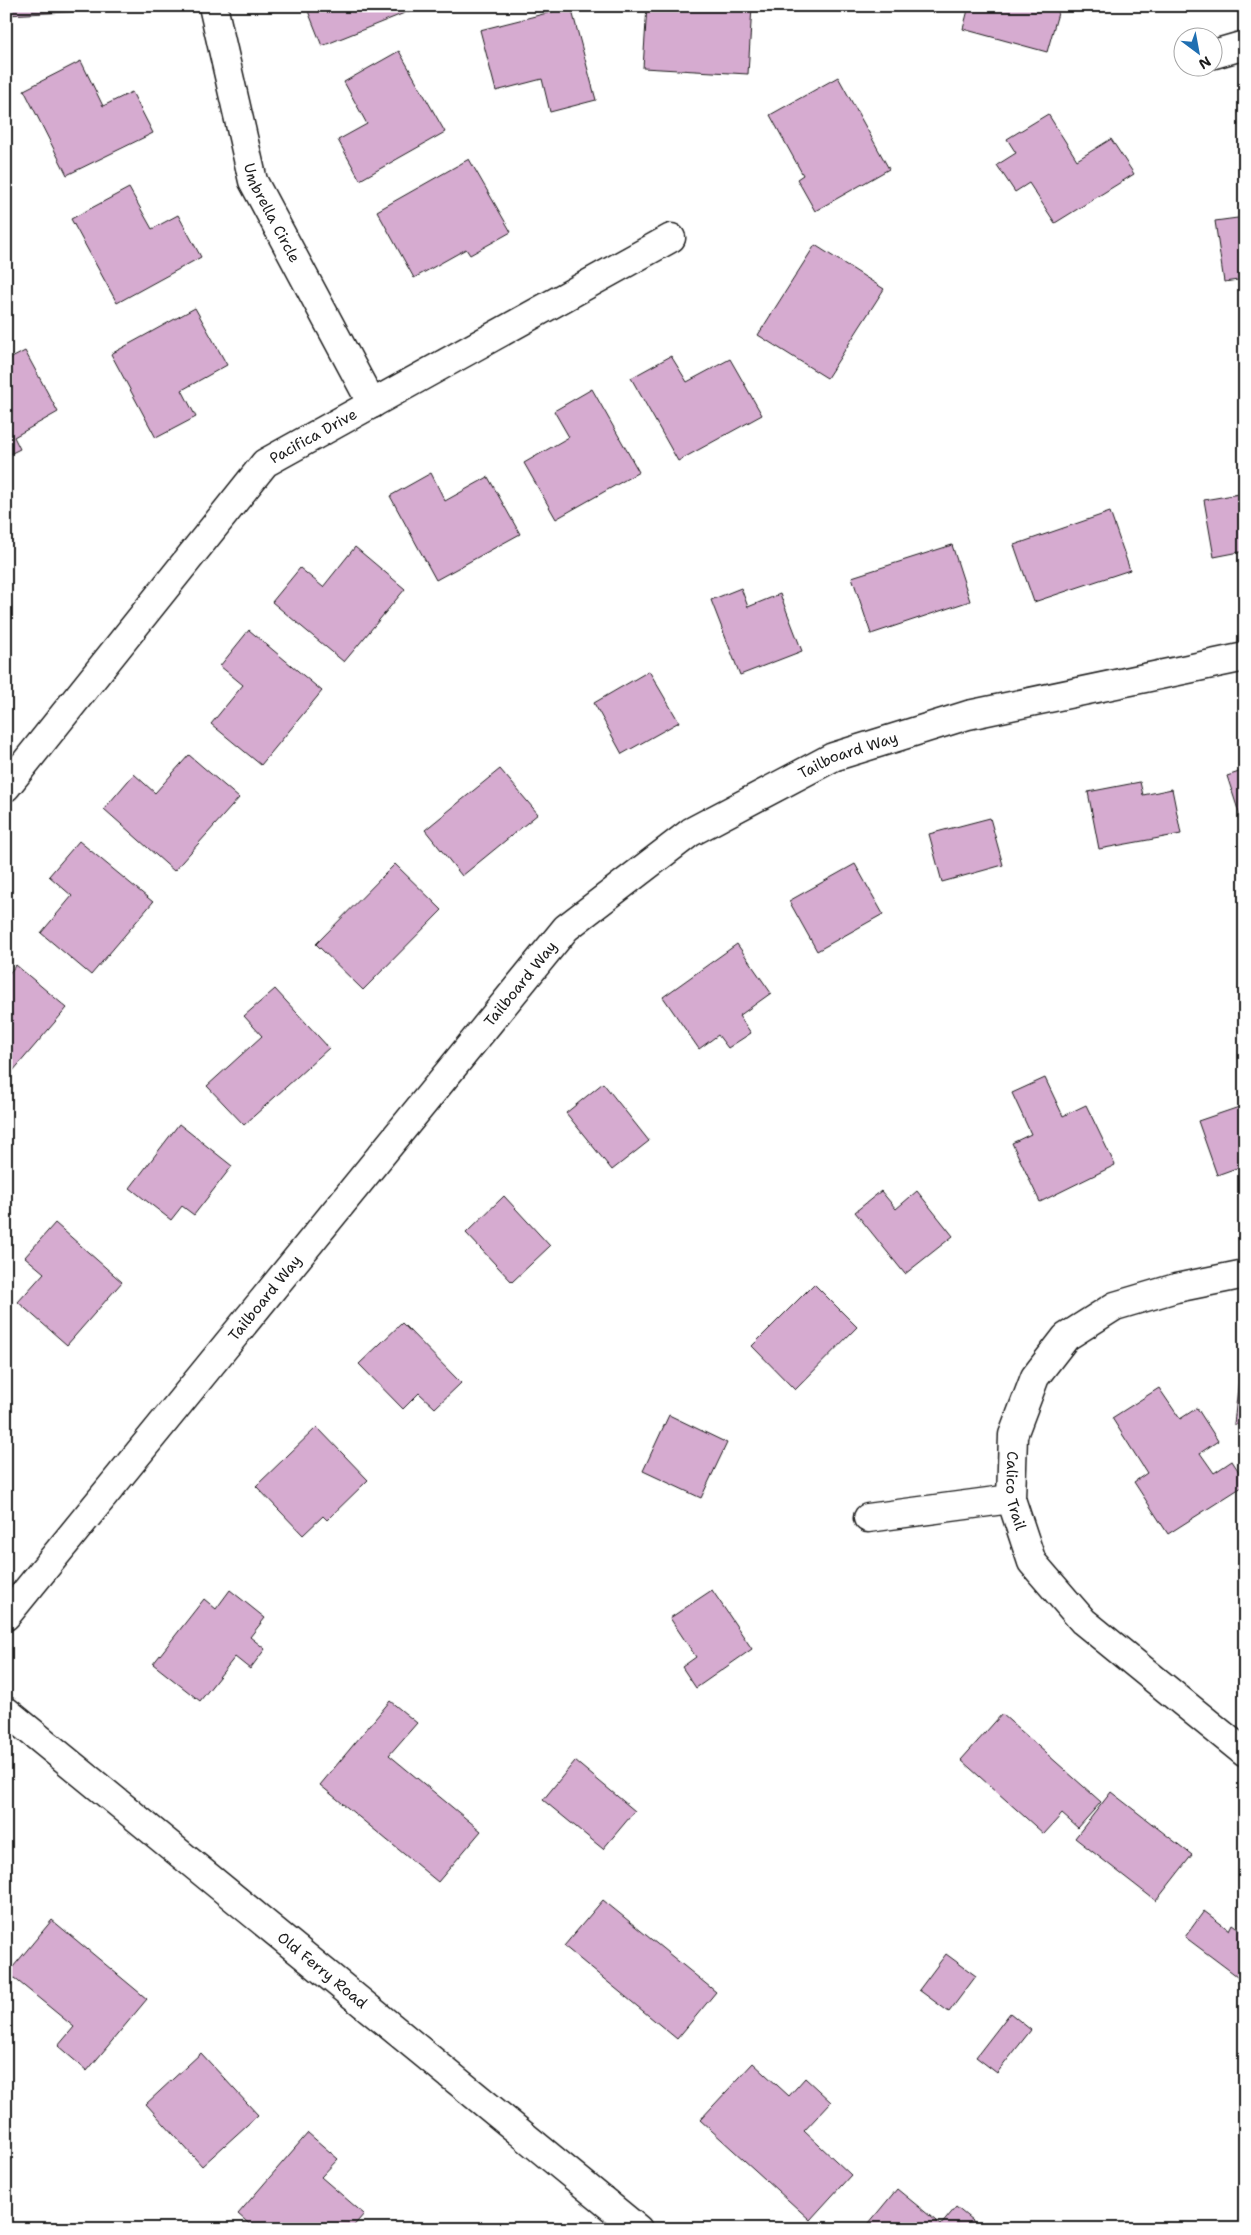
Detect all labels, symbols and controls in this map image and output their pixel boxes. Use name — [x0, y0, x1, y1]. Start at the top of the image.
north arrow — [1174, 28, 1224, 78]
text: N — [1195, 52, 1214, 74]
street label: Umbrella Circle — [239, 161, 305, 266]
street label: Pacifica Drive — [266, 404, 361, 468]
street label: Tailboard Way — [795, 727, 900, 784]
street label: Tailboard Way — [480, 937, 561, 1031]
street label: Tailboard Way — [224, 1251, 306, 1345]
street label: Calico Trail — [1001, 1451, 1031, 1533]
street label: Old Ferry Road — [273, 1927, 372, 2013]

